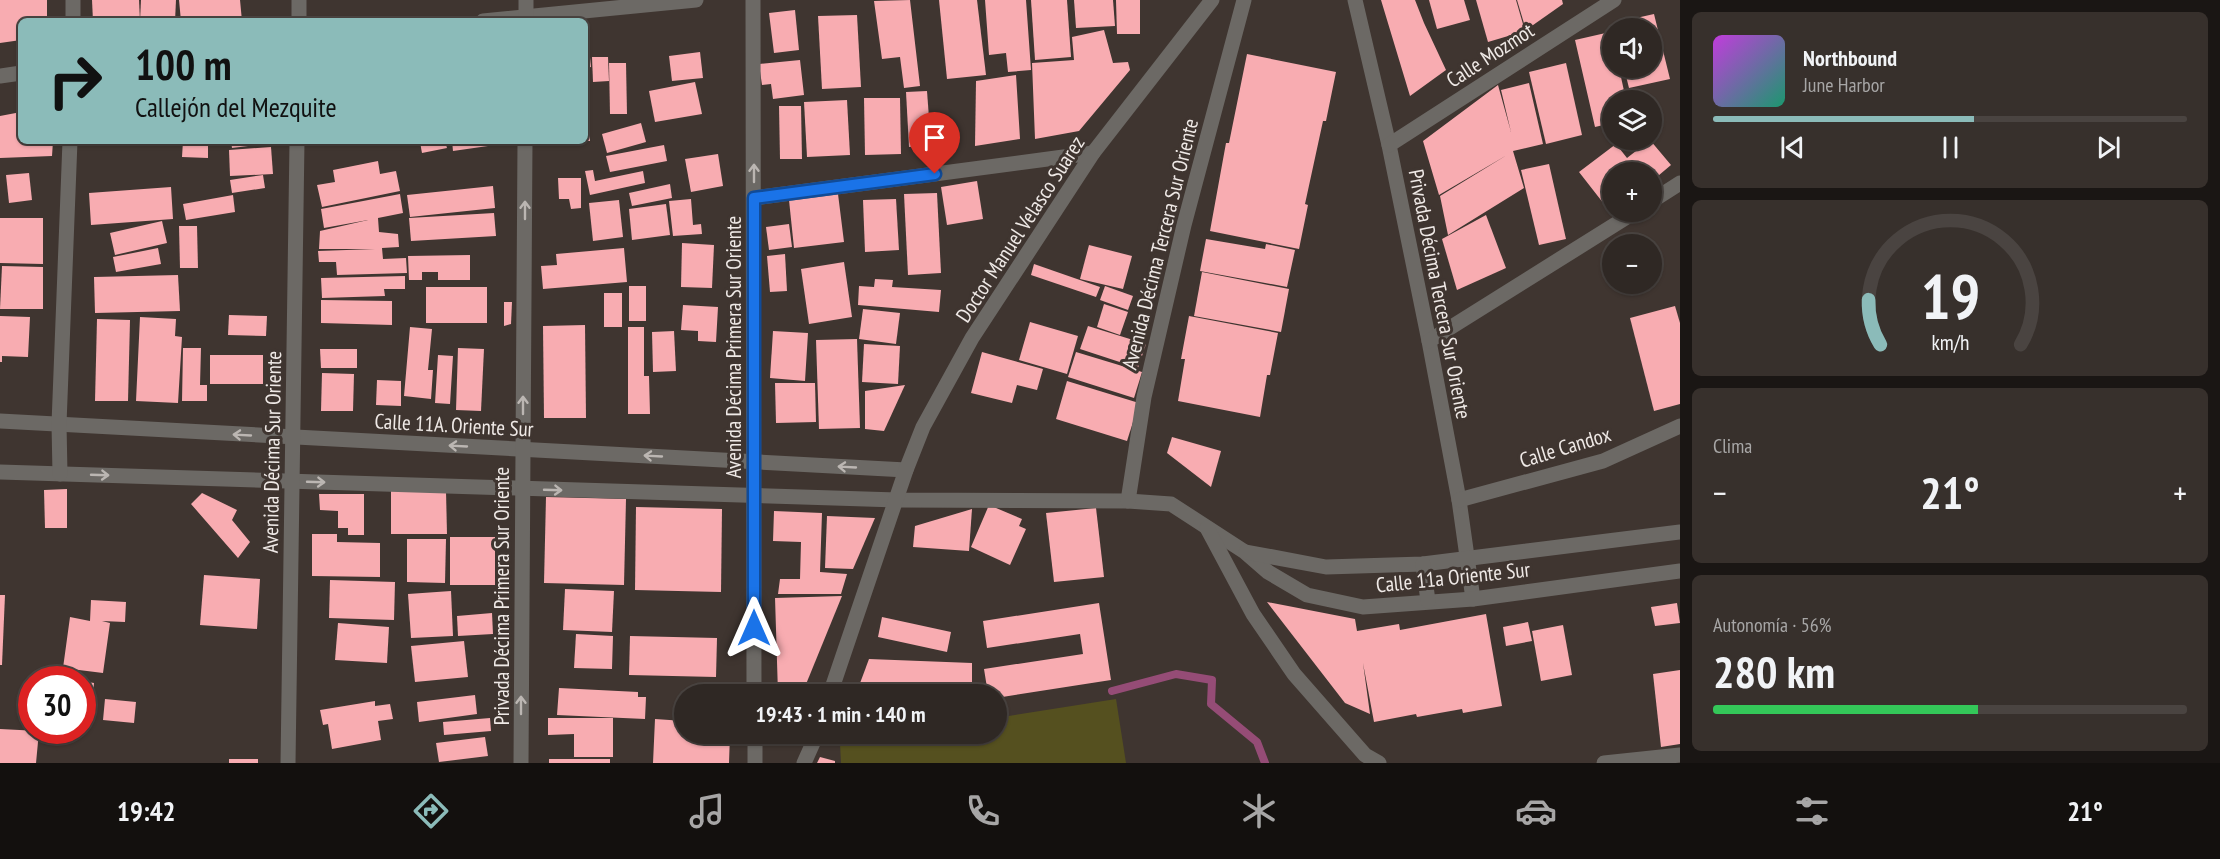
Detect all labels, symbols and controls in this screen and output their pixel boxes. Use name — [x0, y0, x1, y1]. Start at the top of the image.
street label: Calle Mozmot — [1441, 17, 1539, 93]
map controls — [1602, 18, 1662, 294]
button: sound — [1602, 18, 1662, 78]
text: 100 m — [135, 37, 232, 92]
icon: right — [36, 42, 114, 120]
text: Northbound — [1803, 44, 1897, 72]
text: June Harbor — [1803, 72, 1885, 98]
text: Callejón del Mezquite — [135, 90, 337, 124]
button: layers — [1602, 90, 1662, 150]
pin — [909, 112, 960, 174]
street label: Avenida Décima Tercera Sur Oriente — [1116, 116, 1204, 372]
icon: arrive — [918, 121, 951, 154]
street label: Doctor Manuel Velasco Suarez — [950, 131, 1090, 327]
icon: previous — [1776, 131, 1809, 164]
icon: pause — [1934, 131, 1967, 164]
icon: next — [2092, 131, 2125, 164]
button: + — [1602, 162, 1662, 222]
one-way arrow — [748, 163, 760, 183]
street label: Privada Décima Tercera Sur Oriente — [1403, 167, 1477, 421]
one-way arrow — [519, 200, 531, 220]
street label: Avenida Décima Primera Sur Oriente — [720, 216, 747, 478]
button: − — [1602, 234, 1662, 294]
text: 19 — [1920, 255, 1980, 336]
text: km/h — [1931, 328, 1969, 356]
street label: Avenida Décima Sur Oriente — [257, 351, 287, 553]
one-way arrow — [517, 395, 529, 415]
street label: Calle 11A. Oriente Sur — [374, 407, 534, 443]
street label: Calle Candox — [1516, 420, 1614, 474]
one-way arrow — [233, 429, 253, 440]
text: Clima — [1713, 433, 1752, 459]
one-way arrow — [448, 440, 468, 451]
one-way arrow — [643, 451, 663, 462]
one-way arrow — [838, 462, 858, 473]
text: 21° — [1920, 463, 1980, 521]
street label: Privada Décima Primera Sur Oriente — [488, 467, 515, 725]
one-way arrow — [90, 470, 110, 481]
text: − — [1713, 471, 1727, 514]
text: + — [2173, 471, 2187, 514]
one-way arrow — [306, 476, 326, 488]
one-way arrow — [543, 484, 563, 495]
street label: Calle 11a Oriente Sur — [1375, 555, 1532, 599]
position arrow — [722, 596, 786, 660]
text: Autonomía · 56% — [1713, 612, 1831, 638]
text: 280 km — [1713, 642, 1835, 700]
speed limit sign: 30 — [18, 666, 96, 744]
one-way arrow — [515, 695, 527, 715]
text: 19:43 · 1 min · 140 m — [755, 700, 926, 728]
icon: directions — [410, 790, 452, 832]
icon: music — [686, 790, 728, 832]
icon: phone — [962, 790, 1004, 832]
icon: climate — [1238, 790, 1280, 832]
icon: car — [1515, 790, 1557, 832]
icon: filters — [1791, 790, 1833, 832]
text: 19:42 — [117, 794, 176, 828]
text: 21° — [2067, 794, 2103, 828]

